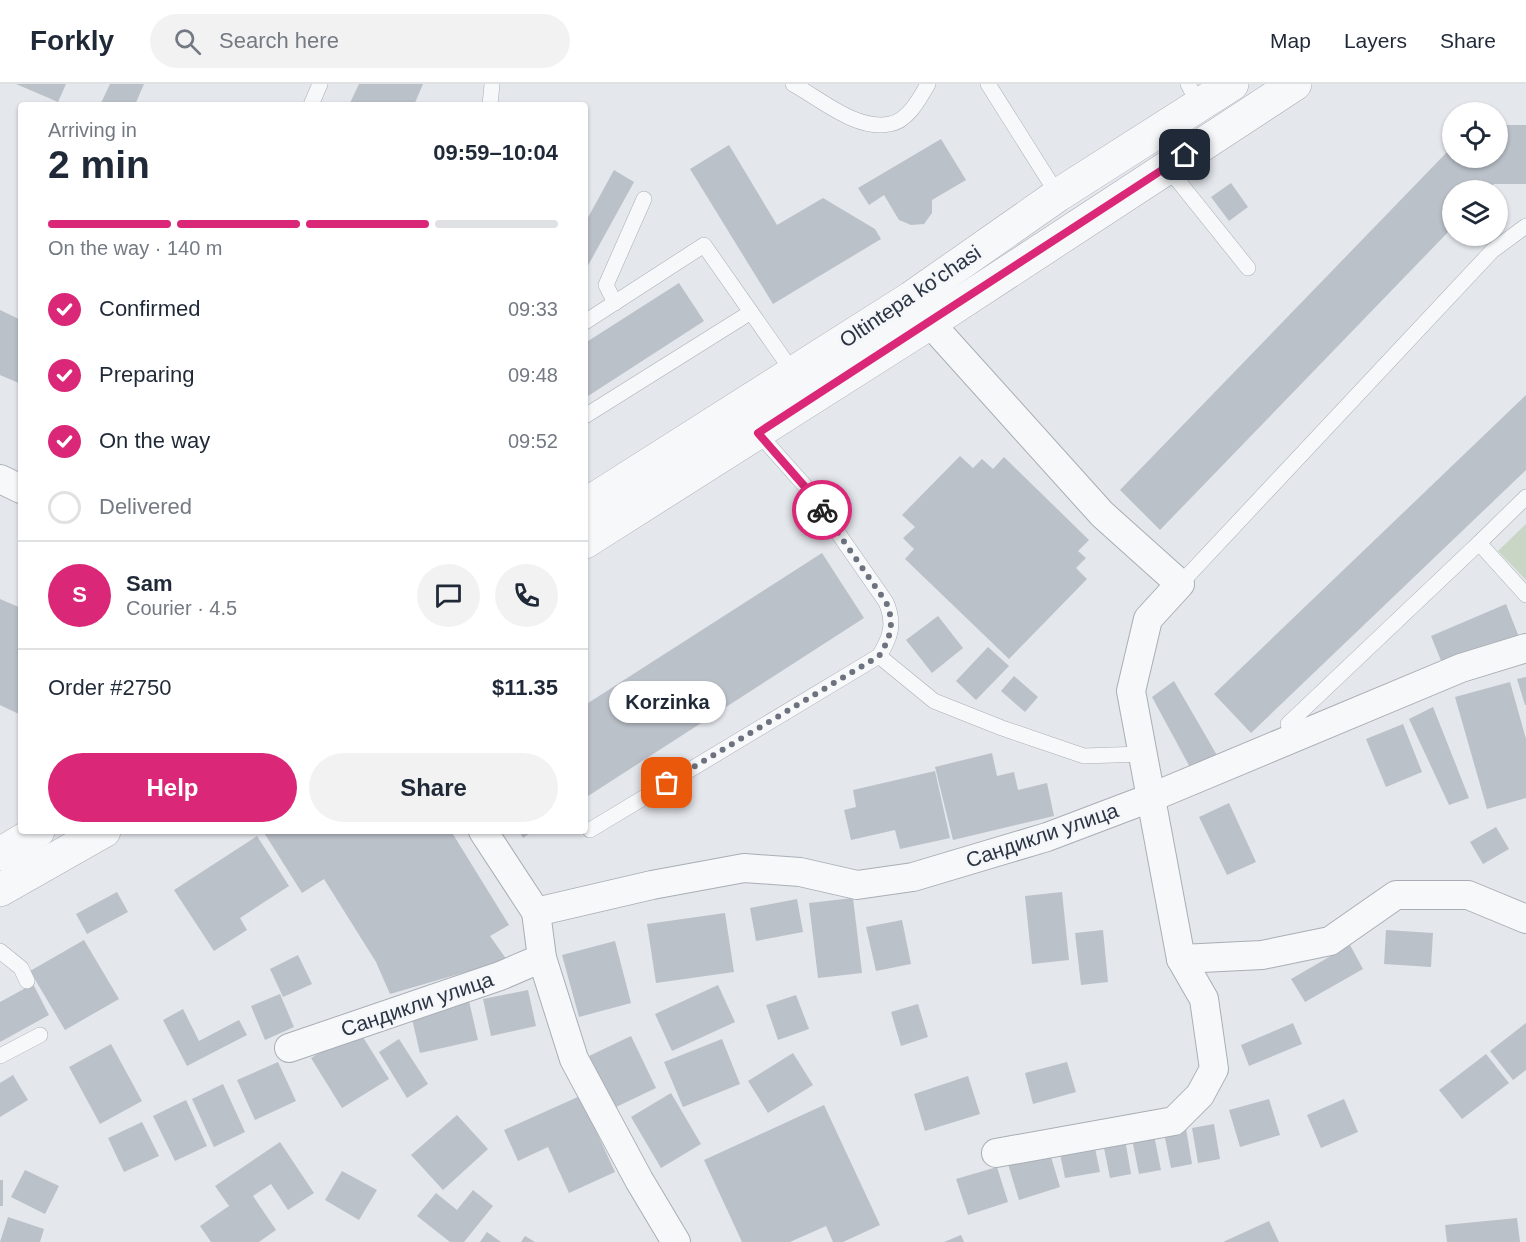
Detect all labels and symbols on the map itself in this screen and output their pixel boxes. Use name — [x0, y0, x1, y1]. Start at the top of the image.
pin — [1159, 129, 1210, 180]
street label: Oltintepa ko'chasi — [835, 240, 985, 352]
courier — [792, 480, 852, 540]
callout: Korzinka — [608, 681, 726, 723]
pin — [641, 757, 692, 808]
street label: Сандикли улица — [963, 798, 1122, 872]
street label: Сандикли улица — [338, 967, 497, 1041]

